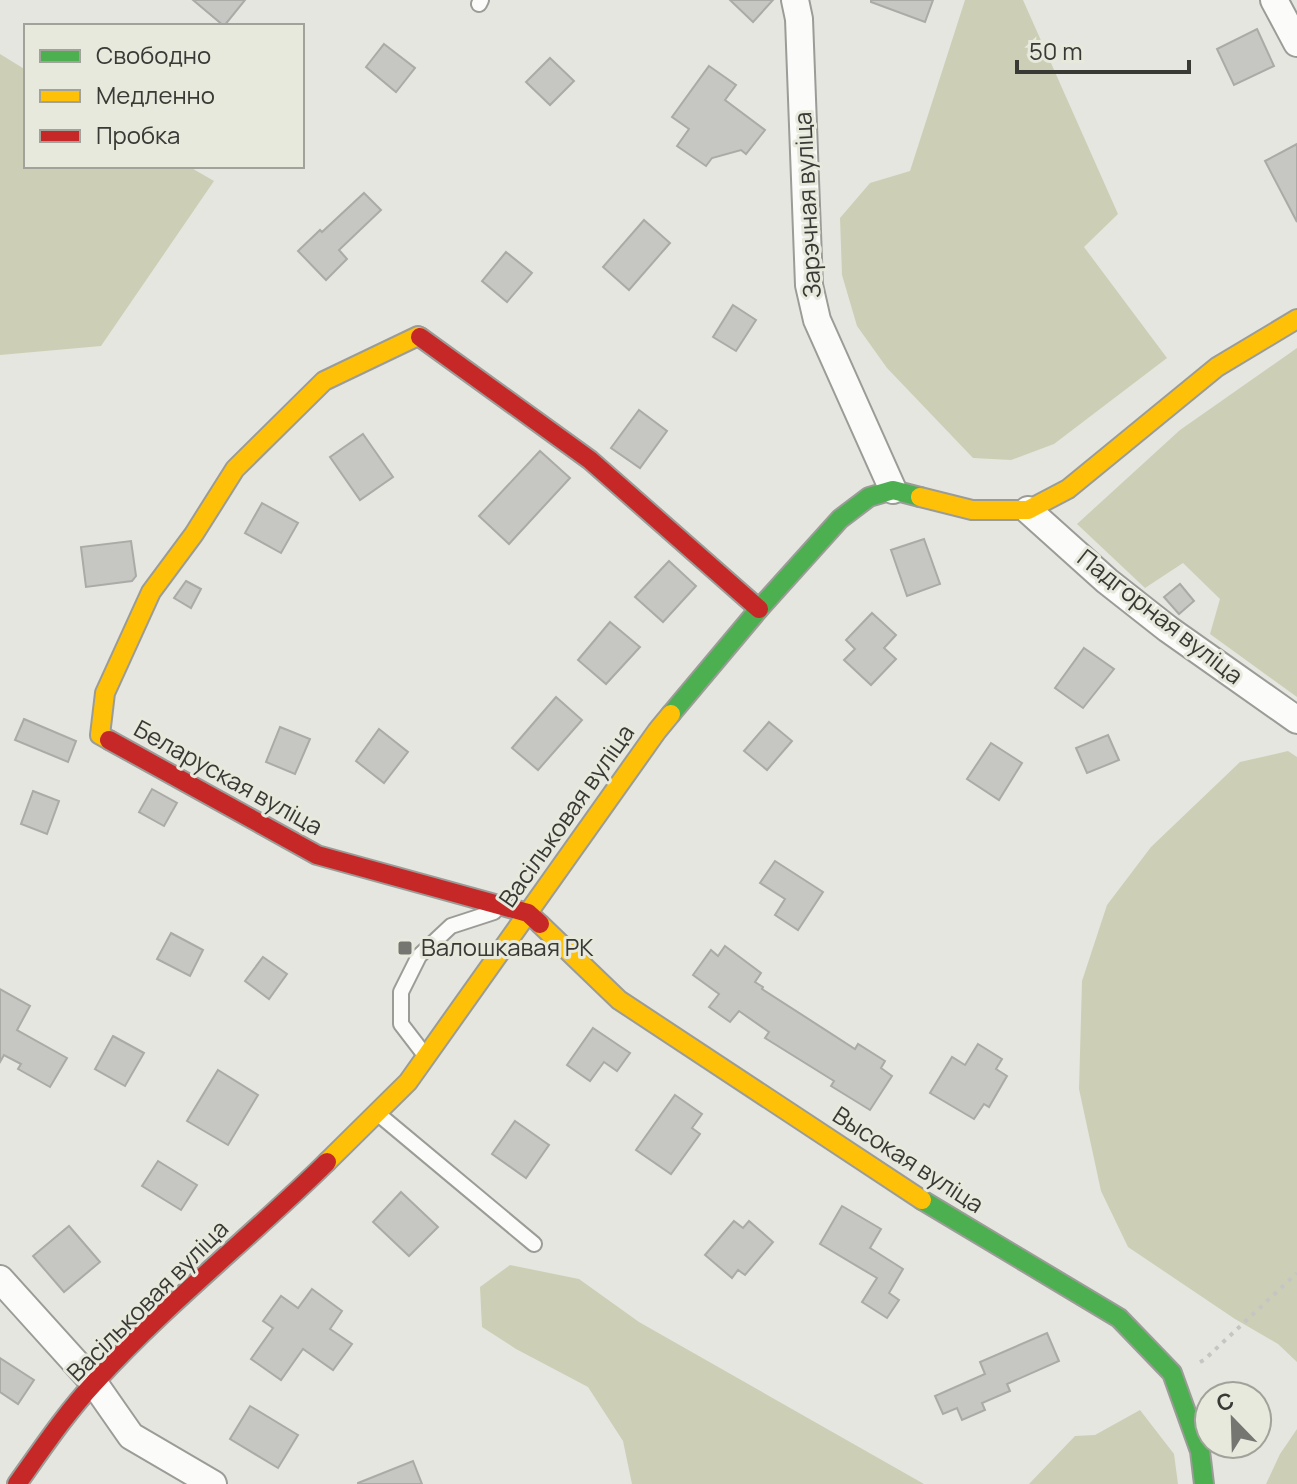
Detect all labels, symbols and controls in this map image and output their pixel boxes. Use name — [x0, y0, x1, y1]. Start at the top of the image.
legend — [24, 24, 304, 168]
scale bar — [1017, 24, 1189, 74]
text: 50 m — [1029, 34, 1083, 67]
text: Свободно — [96, 38, 211, 71]
text: Медленно — [96, 78, 215, 111]
street label: Зарэчная вуліца — [785, 111, 828, 299]
text: Пробка — [96, 118, 180, 151]
street label: Падгорная вуліца — [1071, 541, 1251, 691]
street label: Беларуская вуліца — [129, 711, 329, 842]
street label: Васільковая вуліца — [490, 717, 641, 913]
place label: Валошкавая РК — [421, 930, 594, 963]
marker: Валошкавая РК — [396, 939, 414, 957]
street label: Высокая вуліца — [827, 1098, 991, 1220]
street label: Васільковая вуліца — [59, 1212, 235, 1388]
north arrow — [1193, 1380, 1273, 1460]
text: С — [1212, 1385, 1239, 1419]

